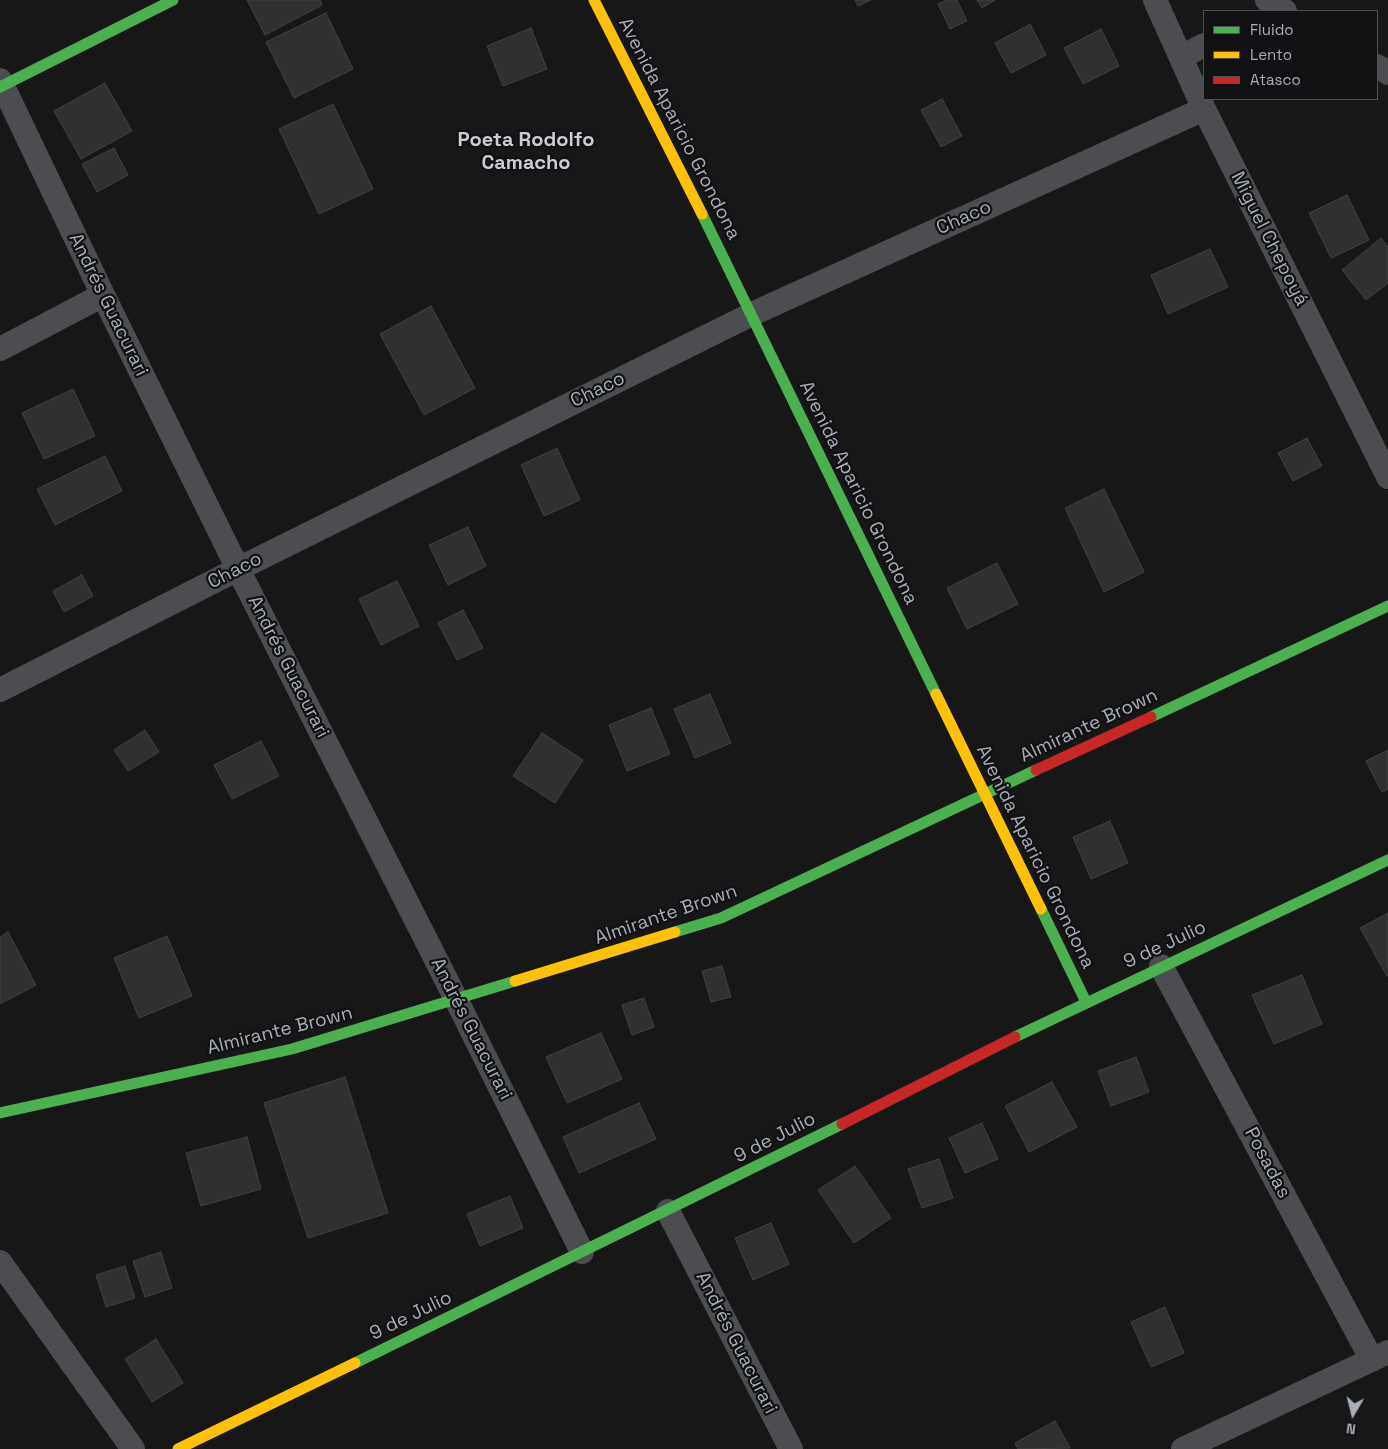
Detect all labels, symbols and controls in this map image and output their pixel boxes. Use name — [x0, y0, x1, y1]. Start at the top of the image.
legend — [1203, 10, 1378, 100]
street label: Avenida Aparicio Grondona — [613, 14, 745, 244]
text: Fluido — [1250, 20, 1294, 39]
text: Lento — [1250, 45, 1292, 64]
text: Atasco — [1250, 70, 1301, 89]
district label: Poeta Rodolfo Camacho — [458, 129, 594, 176]
street label: Miguel Chepoyá — [1225, 168, 1313, 310]
street label: Chaco — [933, 196, 995, 240]
street label: Andrés Guacurari — [64, 230, 152, 380]
street label: Chaco — [567, 367, 629, 413]
street label: Avenida Aparicio Grondona — [794, 377, 922, 609]
street label: Chaco — [204, 548, 266, 594]
street label: Andrés Guacurari — [242, 592, 334, 742]
street label: Almirante Brown — [1017, 684, 1161, 768]
street label: Avenida Aparicio Grondona — [971, 741, 1099, 973]
street label: Almirante Brown — [592, 880, 740, 950]
street label: 9 de Julio — [1120, 916, 1210, 974]
street label: Andrés Guacurari — [425, 954, 517, 1104]
street label: Almirante Brown — [205, 1002, 355, 1060]
street label: 9 de Julio — [730, 1108, 820, 1168]
street label: Posadas — [1239, 1124, 1295, 1202]
street label: Andrés Guacurari — [690, 1268, 782, 1418]
street label: 9 de Julio — [366, 1286, 456, 1346]
north arrow — [1328, 1389, 1378, 1439]
text: N — [1345, 1419, 1357, 1438]

